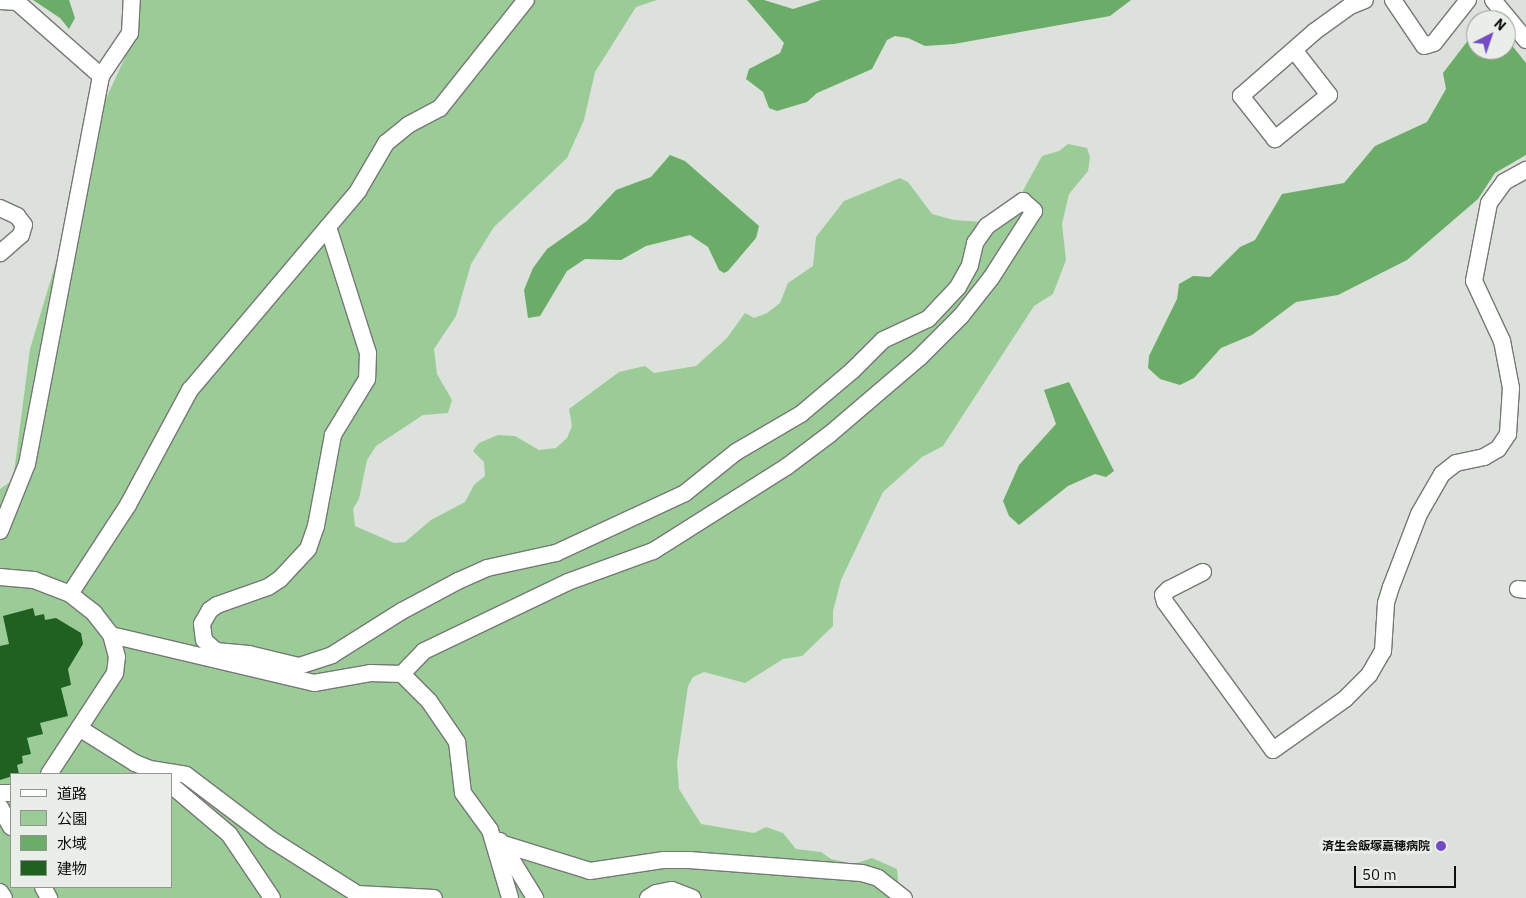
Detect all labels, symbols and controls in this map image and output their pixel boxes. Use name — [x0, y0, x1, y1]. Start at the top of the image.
north arrow — [1466, 10, 1516, 60]
text: N — [1490, 14, 1510, 35]
legend — [10, 773, 172, 888]
text: 道路 — [57, 784, 87, 803]
text: 公園 — [57, 809, 87, 828]
text: 水域 — [57, 834, 87, 853]
place label: 済生会飯塚嘉穂病院 — [1322, 839, 1430, 853]
marker: 済生会飯塚嘉穂病院 — [1434, 839, 1448, 853]
scale bar — [1356, 856, 1458, 888]
text: 建物 — [57, 859, 87, 878]
text: 50 m — [1362, 865, 1397, 884]

